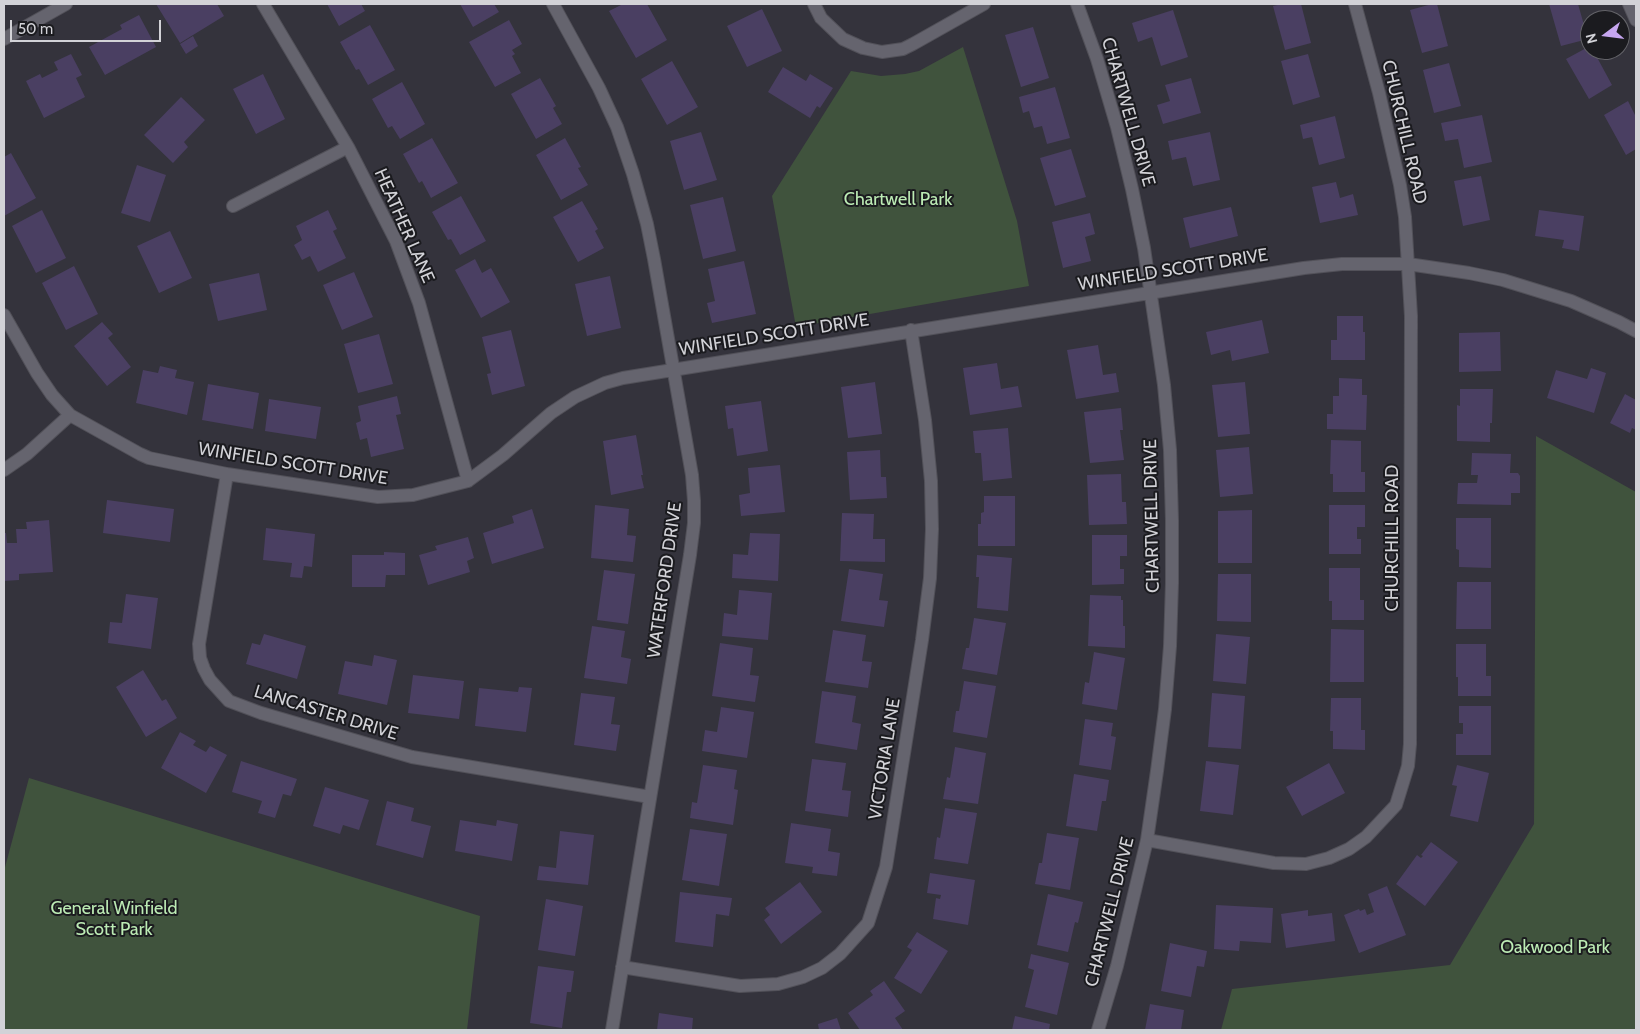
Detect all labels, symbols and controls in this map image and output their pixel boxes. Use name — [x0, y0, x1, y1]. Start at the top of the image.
scale bar — [12, 10, 164, 42]
north arrow — [1580, 10, 1630, 60]
text: 50 m — [18, 20, 53, 38]
text: N — [1582, 32, 1601, 46]
street label: CHARTWELL DRIVE — [1096, 35, 1160, 189]
street label: CHURCHILL ROAD — [1377, 58, 1431, 206]
street label: HEATHER LANE — [369, 166, 439, 286]
park label: Chartwell Park — [844, 189, 952, 211]
street label: WINFIELD SCOTT DRIVE — [1077, 244, 1269, 296]
street label: WINFIELD SCOTT DRIVE — [678, 309, 870, 361]
street label: WINFIELD SCOTT DRIVE — [197, 438, 389, 490]
street label: CHARTWELL DRIVE — [1140, 439, 1164, 593]
street label: CHURCHILL ROAD — [1382, 465, 1404, 611]
street label: WATERFORD DRIVE — [643, 501, 687, 659]
street label: LANCASTER DRIVE — [251, 681, 401, 745]
street label: VICTORIA LANE — [865, 697, 905, 821]
street label: CHARTWELL DRIVE — [1081, 835, 1139, 989]
park label: General Winfield Scott Park — [51, 898, 177, 941]
park label: Oakwood Park — [1500, 937, 1610, 959]

